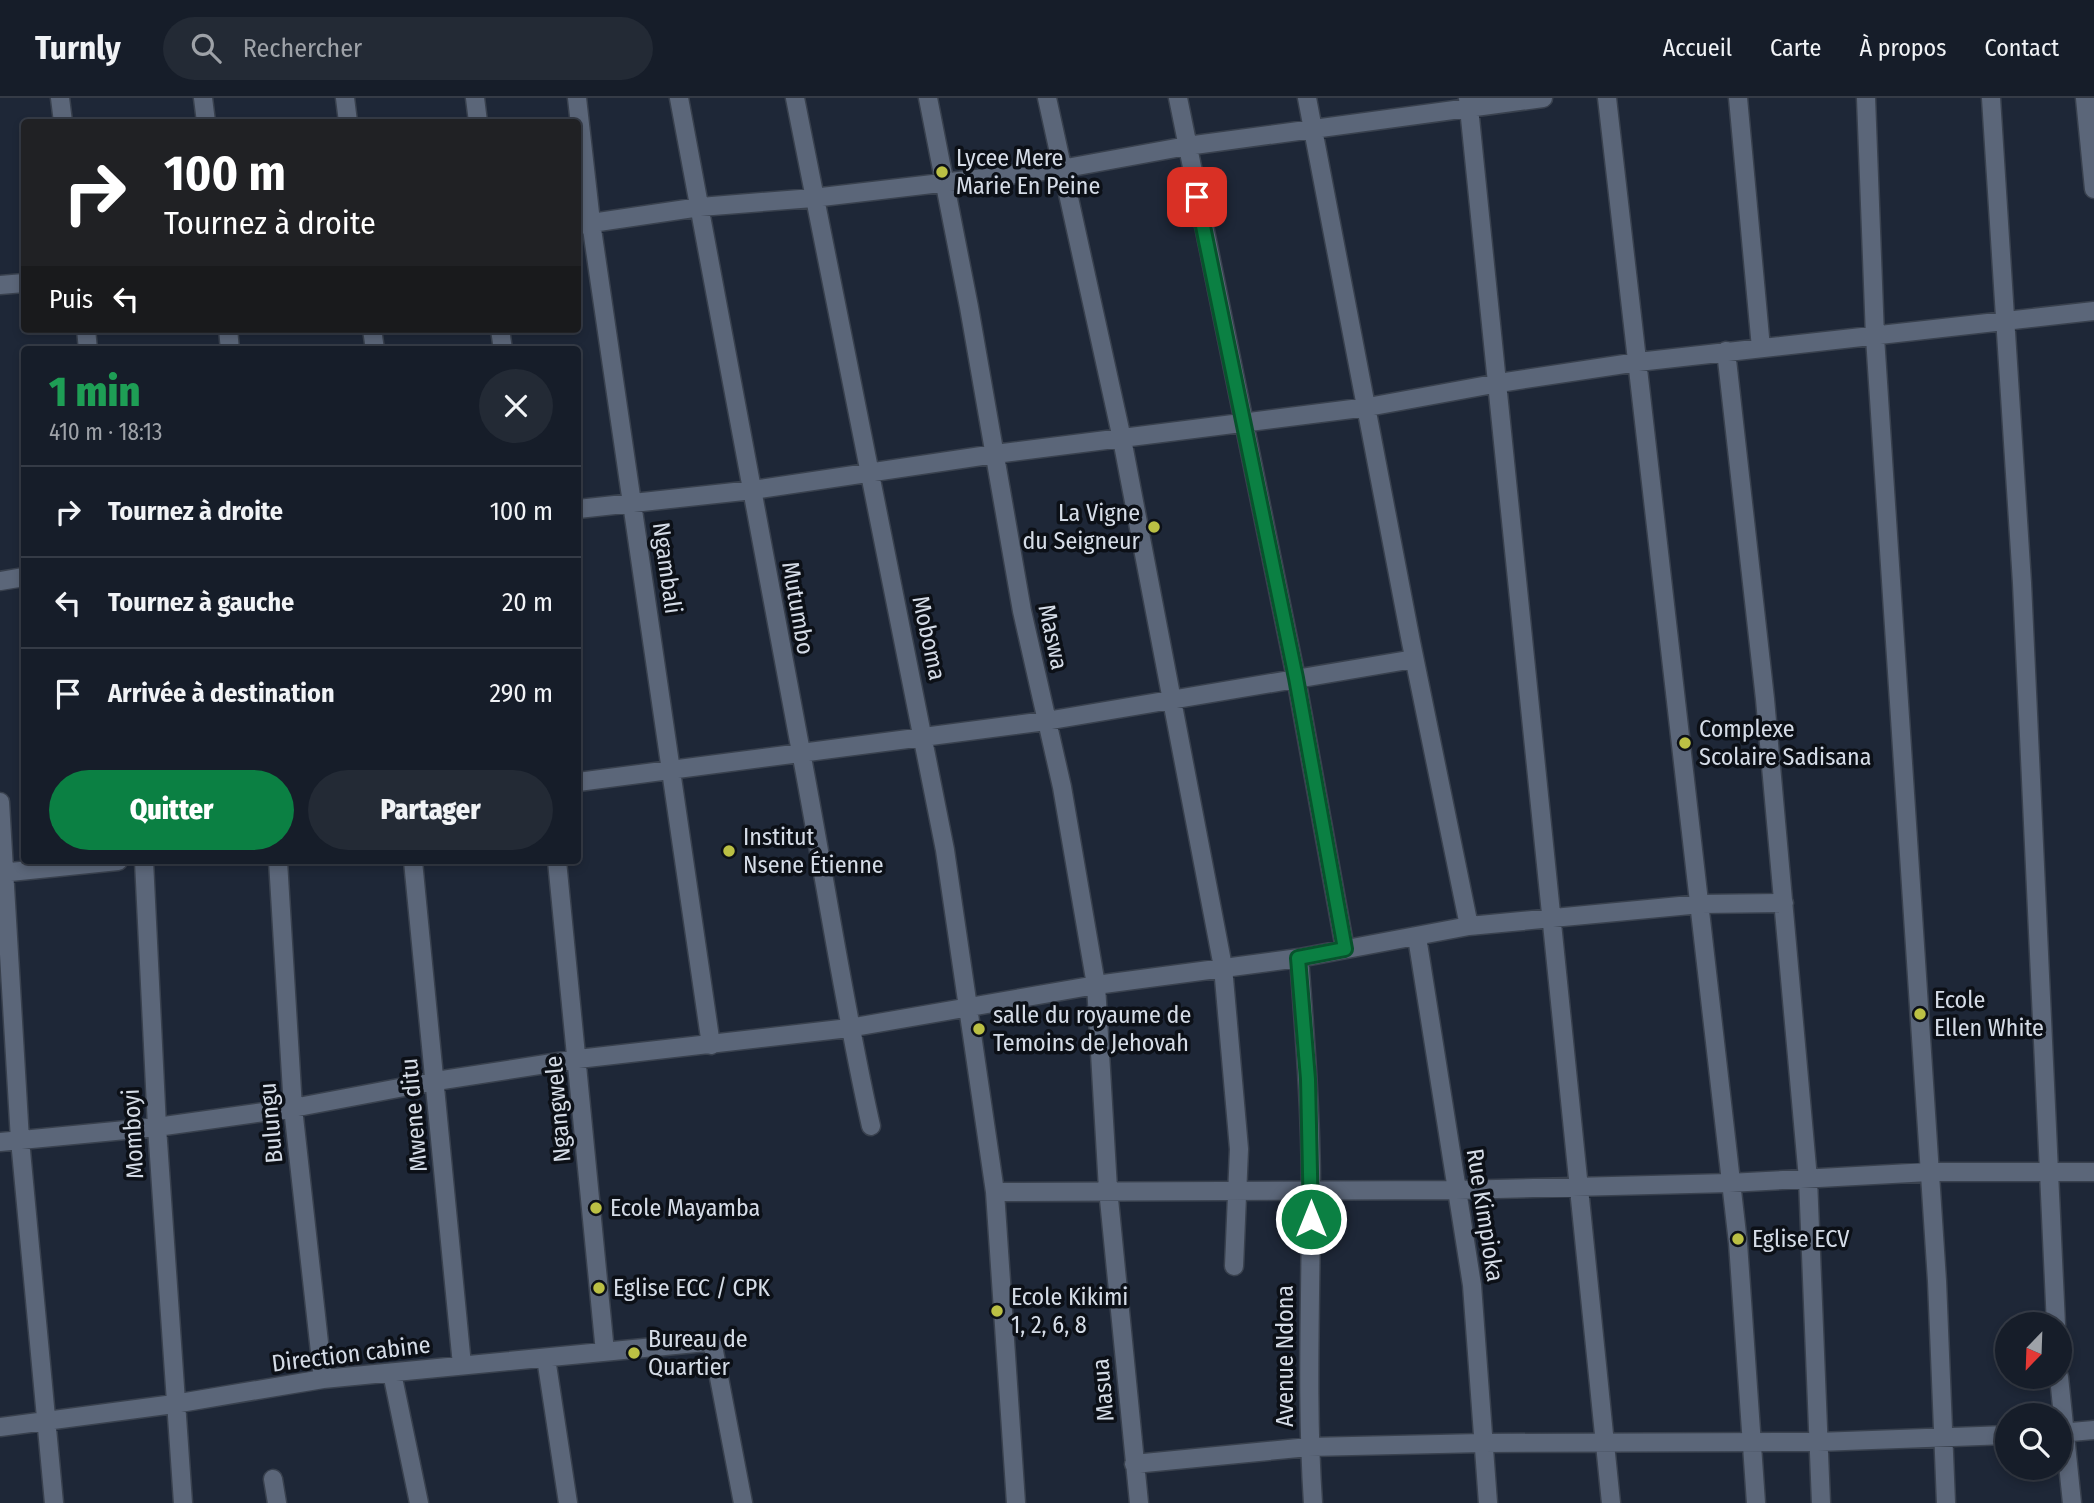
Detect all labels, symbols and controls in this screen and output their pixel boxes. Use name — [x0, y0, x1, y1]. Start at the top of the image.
search box — [163, 17, 653, 80]
text: Turnly — [35, 28, 121, 68]
icon: search — [187, 29, 225, 67]
text: Rechercher — [243, 33, 362, 64]
text: Accueil — [1663, 34, 1732, 62]
text: Carte — [1770, 34, 1821, 62]
text: À propos — [1859, 34, 1946, 62]
text: Contact — [1984, 34, 2059, 62]
text: 100 m — [164, 144, 286, 203]
place label: Lycee Mere Marie En Peine — [956, 144, 1100, 200]
icon: right — [49, 147, 140, 238]
marker: Lycee Mere Marie En Peine — [934, 164, 950, 180]
pin — [1167, 167, 1227, 227]
icon: arrive — [1178, 178, 1216, 216]
text: Tournez à droite — [164, 204, 376, 242]
icon: left — [107, 280, 145, 318]
text: Puis — [49, 284, 93, 315]
text: 1 min — [49, 367, 140, 417]
button: close — [479, 369, 553, 443]
text: 410 m · 18:13 — [49, 418, 162, 446]
icon: right — [49, 493, 87, 531]
text: Tournez à droite — [108, 496, 283, 527]
text: 100 m — [490, 496, 553, 527]
place label: La Vigne du Seigneur — [1022, 499, 1141, 555]
marker: La Vigne du Seigneur — [1146, 519, 1162, 535]
street label: Ngambali — [647, 520, 687, 616]
street label: Mutumbo — [776, 559, 820, 657]
icon: left — [49, 584, 87, 622]
text: Tournez à gauche — [108, 587, 294, 618]
text: 20 m — [502, 587, 553, 618]
street label: Moboma — [906, 593, 952, 683]
street label: Maswa — [1032, 602, 1074, 672]
icon: arrive — [49, 675, 87, 713]
text: Arrivée à destination — [108, 678, 335, 709]
text: 290 m — [489, 678, 553, 709]
place label: Complexe Scolaire Sadisana — [1699, 715, 1871, 771]
marker: Complexe Scolaire Sadisana — [1677, 735, 1693, 751]
button: Quitter — [49, 770, 294, 850]
button: Partager — [308, 770, 553, 850]
place label: Institut Nsene Étienne — [743, 823, 884, 879]
marker: Institut Nsene Étienne — [721, 843, 737, 859]
place label: Ecole Ellen White — [1934, 986, 2044, 1042]
place label: salle du royaume de Temoins de Jehovah — [993, 1001, 1191, 1057]
marker: Ecole Ellen White — [1912, 1006, 1928, 1022]
marker: salle du royaume de Temoins de Jehovah — [971, 1021, 987, 1037]
street label: Ngangwele — [539, 1055, 577, 1163]
street label: Mwene ditu — [395, 1057, 433, 1173]
street label: Bulungu — [254, 1082, 288, 1164]
street label: Momboyi — [117, 1088, 149, 1180]
street label: Rue Kimpioka — [1461, 1146, 1509, 1284]
position arrow — [1274, 1182, 1348, 1256]
place label: Ecole Mayamba — [610, 1194, 760, 1222]
marker: Ecole Mayamba — [588, 1200, 604, 1216]
place label: Eglise ECV — [1752, 1225, 1850, 1253]
marker: Eglise ECV — [1730, 1231, 1746, 1247]
place label: Eglise ECC / CPK — [613, 1274, 770, 1302]
marker: Eglise ECC / CPK — [591, 1280, 607, 1296]
place label: Ecole Kikimi 1, 2, 6, 8 — [1011, 1283, 1128, 1339]
street label: Avenue Ndona — [1271, 1285, 1299, 1427]
marker: Ecole Kikimi 1, 2, 6, 8 — [989, 1303, 1005, 1319]
north arrow — [1995, 1312, 2072, 1390]
map controls — [1995, 1312, 2072, 1480]
place label: Bureau de Quartier — [648, 1325, 748, 1381]
street label: Direction cabine — [270, 1330, 432, 1378]
marker: Bureau de Quartier — [626, 1345, 642, 1361]
street label: Masua — [1086, 1357, 1120, 1423]
button: search — [1995, 1403, 2072, 1480]

